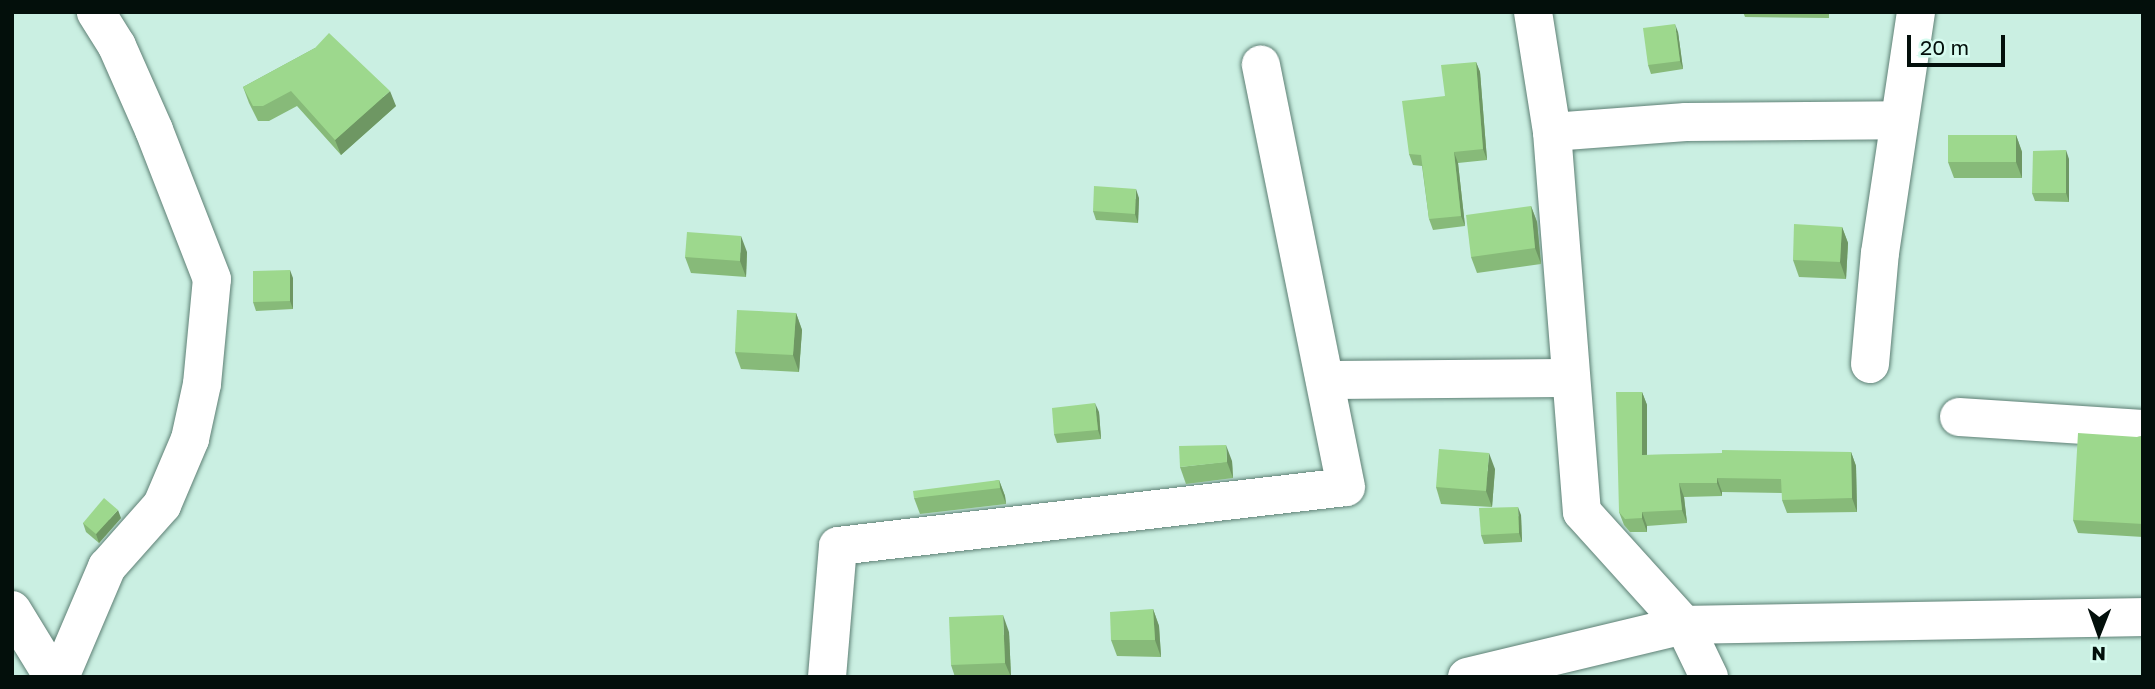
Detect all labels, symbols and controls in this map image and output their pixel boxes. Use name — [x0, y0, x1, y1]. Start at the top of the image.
scale bar — [1910, 21, 2008, 65]
text: 20 m — [1920, 34, 1969, 60]
north arrow — [2064, 598, 2134, 668]
text: N — [2091, 643, 2106, 666]

